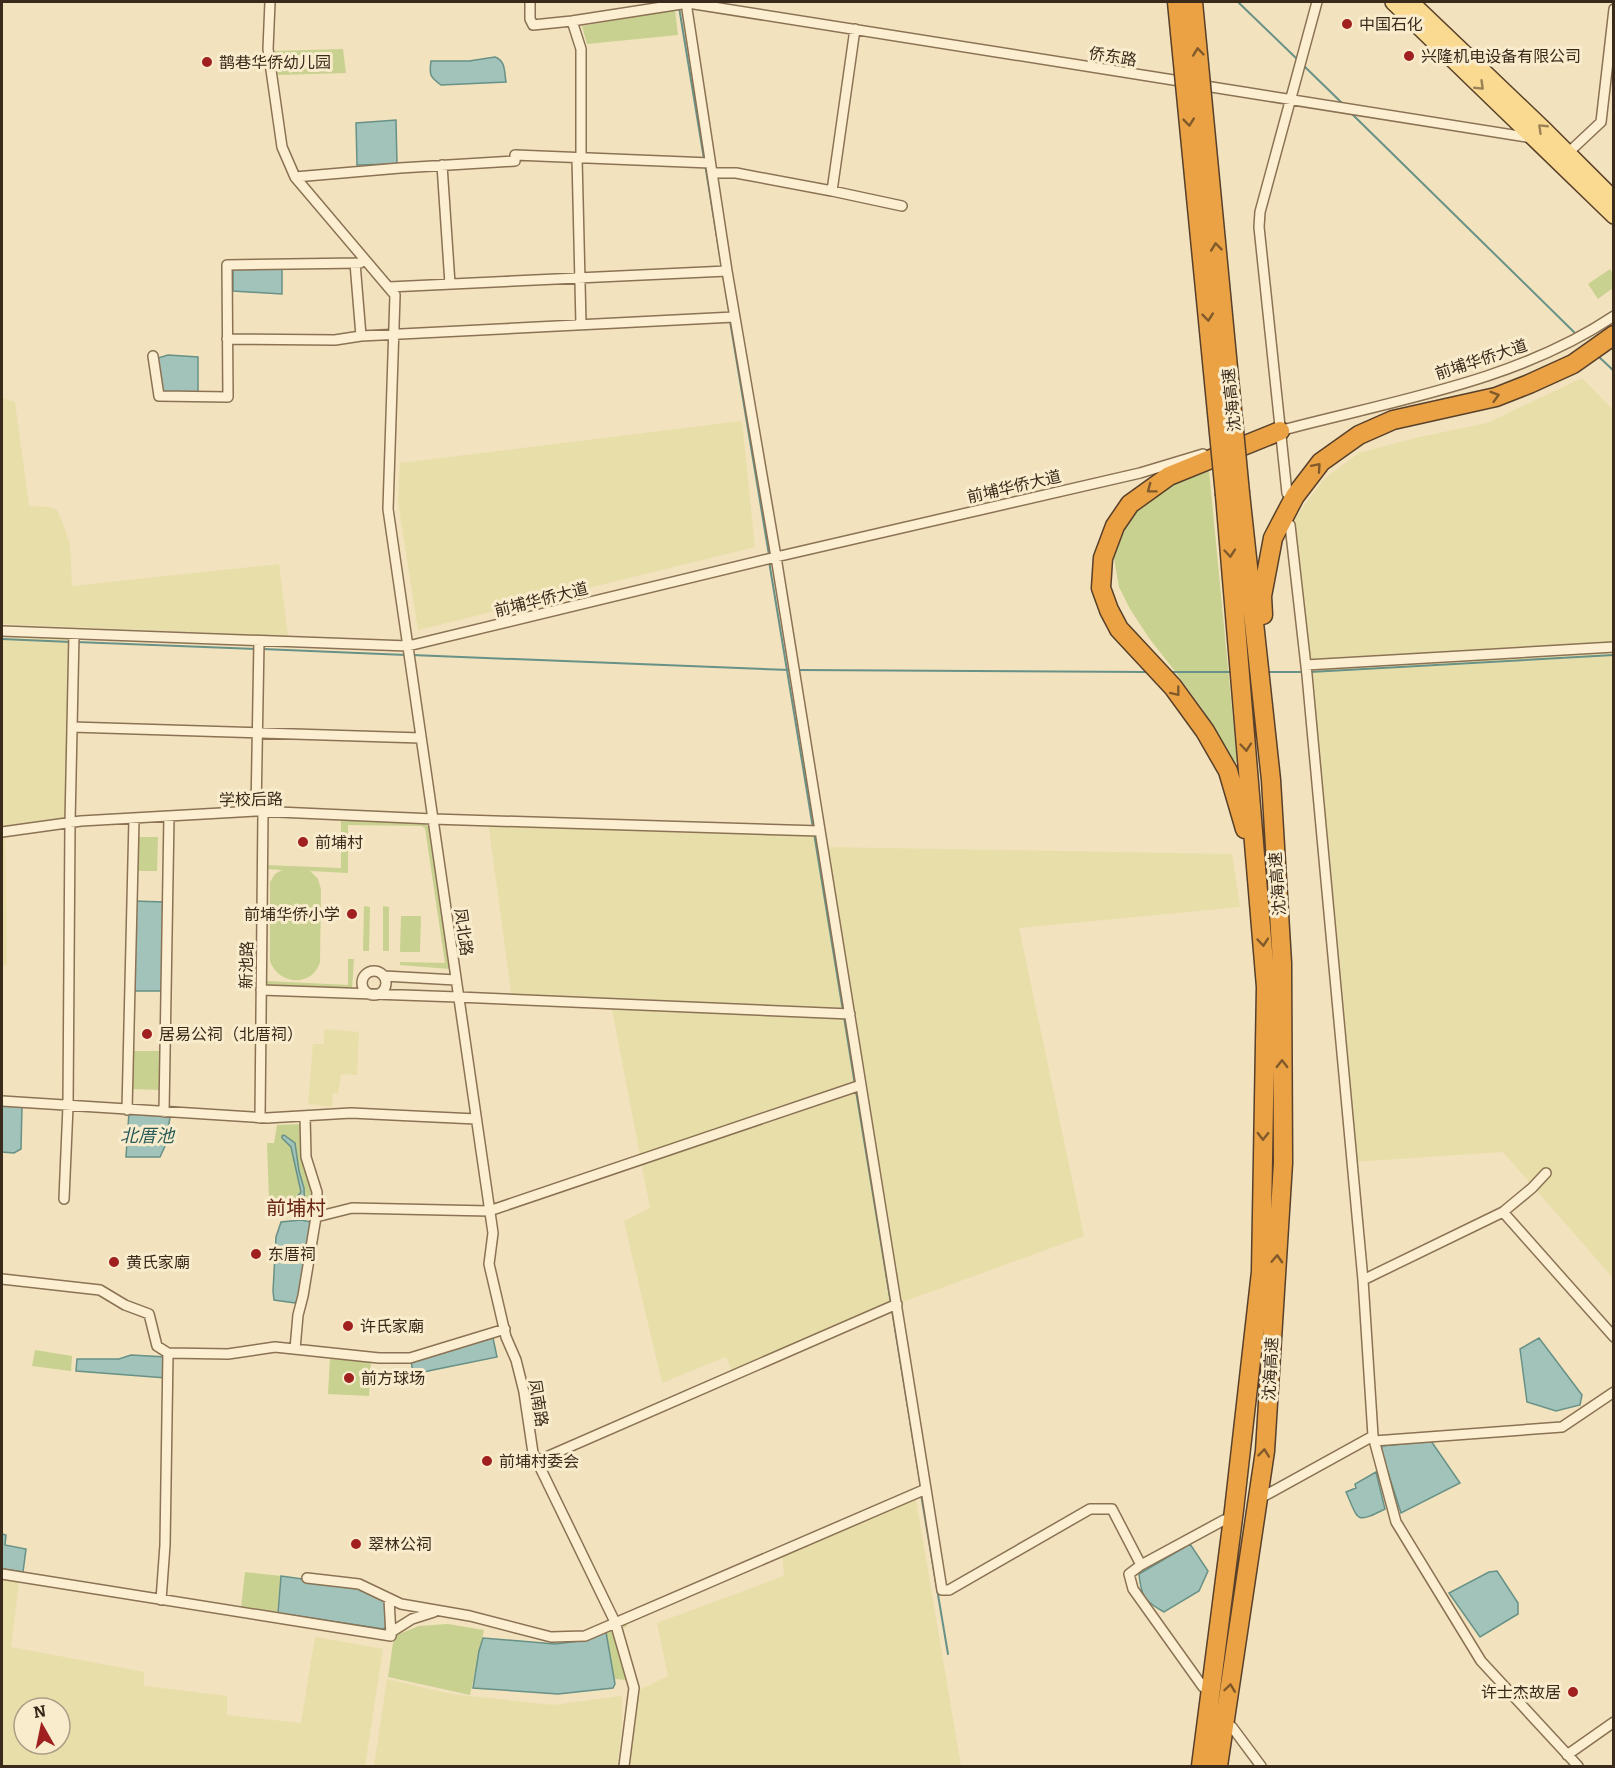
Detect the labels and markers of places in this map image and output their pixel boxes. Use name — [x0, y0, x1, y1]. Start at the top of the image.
place label: 中国石化 — [1359, 15, 1423, 34]
marker: 中国石化 — [1340, 17, 1354, 31]
place label: 兴隆机电设备有限公司 — [1421, 47, 1581, 66]
marker: 兴隆机电设备有限公司 — [1402, 49, 1416, 63]
place label: 鹊巷华侨幼儿园 — [219, 53, 331, 72]
marker: 鹊巷华侨幼儿园 — [200, 55, 214, 69]
place label: 前埔村 — [315, 833, 363, 852]
marker: 前埔村 — [296, 835, 310, 849]
place label: 前埔华侨小学 — [244, 905, 340, 924]
marker: 前埔华侨小学 — [345, 907, 359, 921]
place label: 居易公祠（北厝祠） — [159, 1025, 303, 1044]
marker: 居易公祠（北厝祠） — [140, 1027, 154, 1041]
place label: 东厝祠 — [268, 1245, 316, 1264]
marker: 东厝祠 — [249, 1247, 263, 1261]
place label: 黄氏家廟 — [126, 1253, 190, 1272]
marker: 黄氏家廟 — [107, 1255, 121, 1269]
place label: 许氏家廟 — [360, 1317, 424, 1336]
marker: 许氏家廟 — [341, 1319, 355, 1333]
place label: 前方球场 — [361, 1369, 425, 1388]
marker: 前方球场 — [342, 1371, 356, 1385]
place label: 前埔村委会 — [499, 1452, 579, 1471]
marker: 前埔村委会 — [480, 1454, 494, 1468]
place label: 翠林公祠 — [368, 1535, 432, 1554]
marker: 翠林公祠 — [349, 1537, 363, 1551]
place label: 许士杰故居 — [1481, 1683, 1561, 1702]
marker: 许士杰故居 — [1566, 1685, 1580, 1699]

